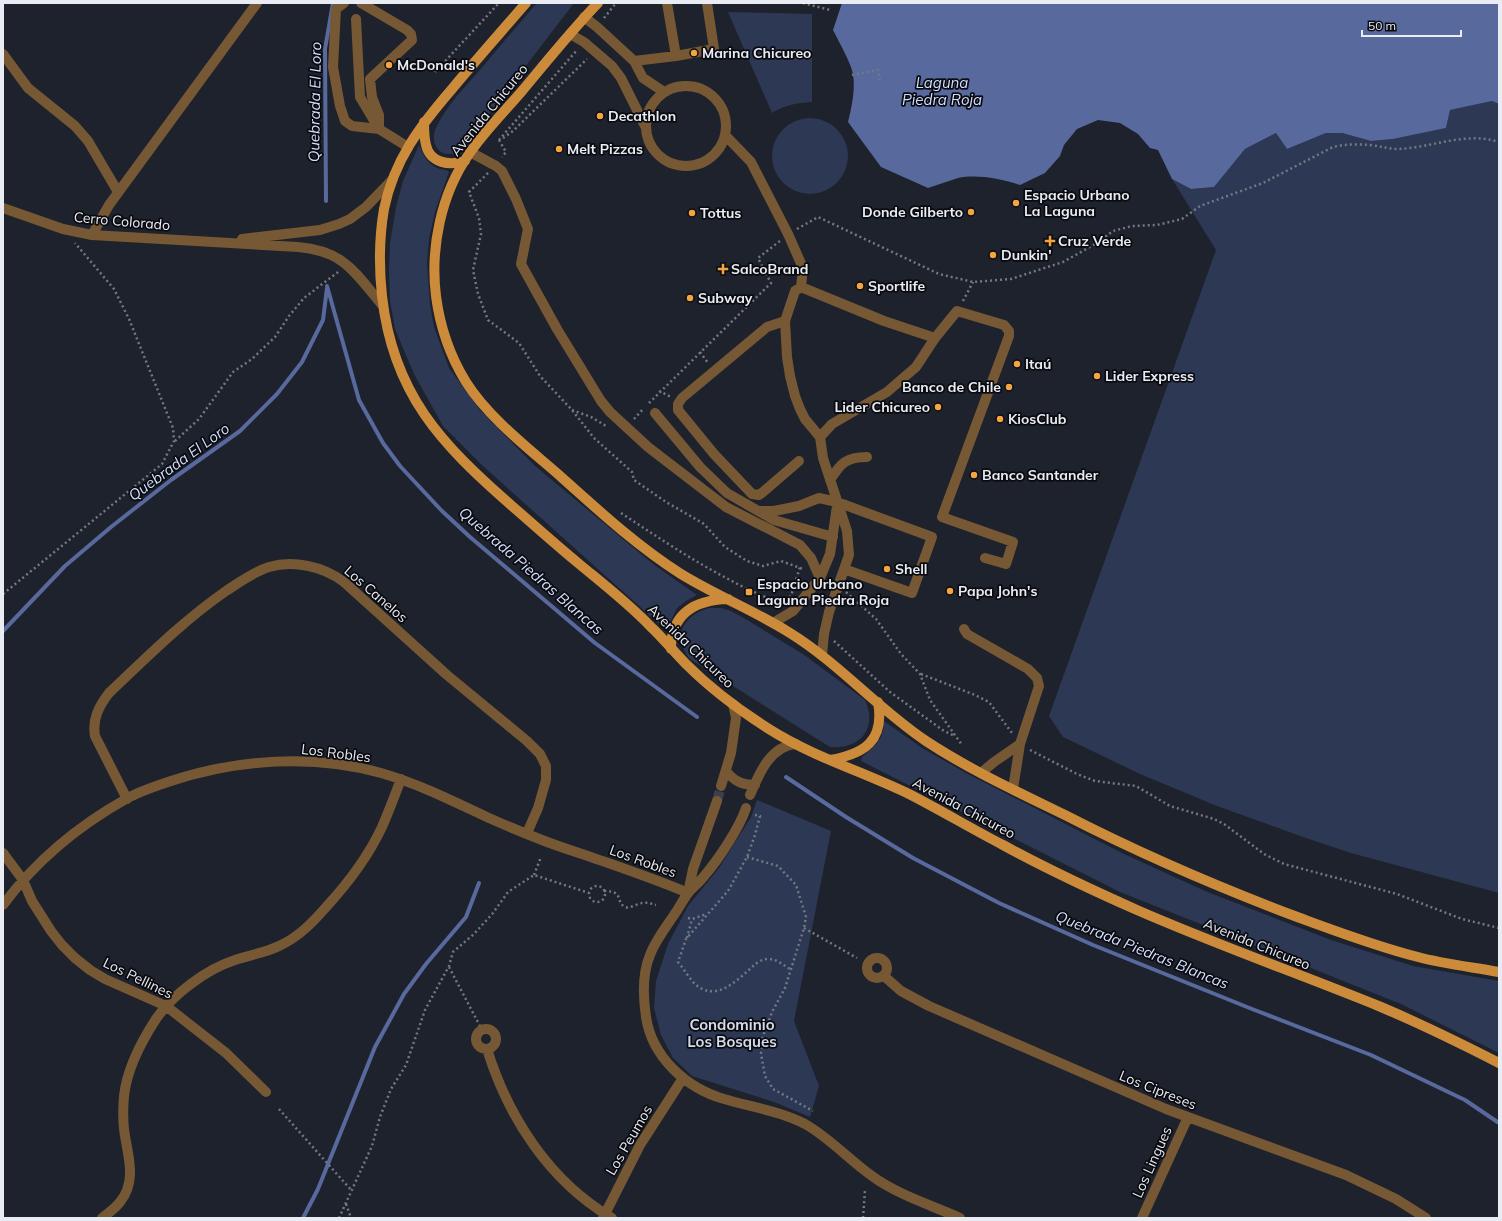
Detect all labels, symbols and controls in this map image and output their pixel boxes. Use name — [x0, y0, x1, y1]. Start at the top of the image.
scale bar — [1362, 12, 1461, 38]
text: 50 m — [1368, 18, 1396, 33]
water label: Quebrada El Loro — [304, 41, 325, 162]
place label: Marina Chicureo — [702, 44, 811, 62]
marker: Marina Chicureo — [689, 48, 699, 58]
place label: McDonald's — [397, 56, 475, 74]
marker: McDonald's — [384, 60, 394, 70]
street label: Avenida Chicureo — [446, 60, 532, 160]
water label: Laguna Piedra Roja — [902, 73, 982, 109]
place label: Decathlon — [608, 107, 676, 125]
marker: Decathlon — [595, 111, 605, 121]
place label: Melt Pizzas — [567, 140, 643, 158]
marker: Melt Pizzas — [554, 144, 564, 154]
place label: Espacio Urbano La Laguna — [1024, 186, 1129, 220]
marker: Espacio Urbano La Laguna — [1011, 198, 1021, 208]
place label: Donde Gilberto — [862, 203, 963, 221]
place label: Tottus — [700, 204, 741, 222]
marker: Donde Gilberto — [966, 207, 976, 217]
street label: Cerro Colorado — [73, 208, 171, 234]
marker: Tottus — [687, 208, 697, 218]
place label: Cruz Verde — [1058, 232, 1132, 250]
marker: Cruz Verde — [1045, 236, 1055, 246]
place label: Dunkin' — [1001, 246, 1052, 264]
marker: Dunkin' — [988, 250, 998, 260]
place label: SalcoBrand — [731, 260, 808, 278]
marker: SalcoBrand — [718, 264, 728, 274]
place label: Sportlife — [868, 277, 925, 295]
marker: Sportlife — [855, 281, 865, 291]
place label: Subway — [698, 289, 753, 307]
marker: Subway — [685, 293, 695, 303]
place label: Itaú — [1025, 355, 1051, 373]
marker: Itaú — [1012, 359, 1022, 369]
place label: Lider Express — [1105, 367, 1194, 385]
marker: Lider Express — [1092, 371, 1102, 381]
place label: Banco de Chile — [902, 378, 1001, 396]
marker: Banco de Chile — [1004, 382, 1014, 392]
place label: Lider Chicureo — [834, 398, 930, 416]
marker: Lider Chicureo — [933, 402, 943, 412]
place label: KiosClub — [1008, 410, 1067, 428]
marker: KiosClub — [995, 414, 1005, 424]
water label: Quebrada El Loro — [124, 418, 233, 505]
place label: Banco Santander — [982, 466, 1099, 484]
marker: Banco Santander — [969, 470, 979, 480]
water label: Quebrada Piedras Blancas — [455, 503, 607, 639]
place label: Shell — [895, 560, 927, 578]
street label: Los Canelos — [341, 562, 411, 626]
marker: Shell — [882, 564, 892, 574]
place label: Espacio Urbano Laguna Piedra Roja — [757, 575, 889, 609]
place label: Papa John's — [958, 582, 1038, 600]
marker: Papa John's — [945, 586, 955, 596]
marker: Espacio Urbano Laguna Piedra Roja — [744, 587, 754, 597]
street label: Avenida Chicureo — [644, 600, 738, 692]
street label: Los Robles — [300, 740, 372, 766]
street label: Avenida Chicureo — [910, 773, 1018, 843]
street label: Los Robles — [607, 841, 679, 881]
water label: Quebrada Piedras Blancas — [1053, 906, 1232, 993]
street label: Avenida Chicureo — [1201, 914, 1313, 974]
street label: Los Pellines — [100, 953, 176, 1003]
district label: Condominio Los Bosques — [687, 1015, 777, 1051]
street label: Los Cipreses — [1117, 1066, 1199, 1114]
street label: Los Peumos — [602, 1102, 656, 1178]
street label: Los Lingues — [1128, 1123, 1176, 1201]

